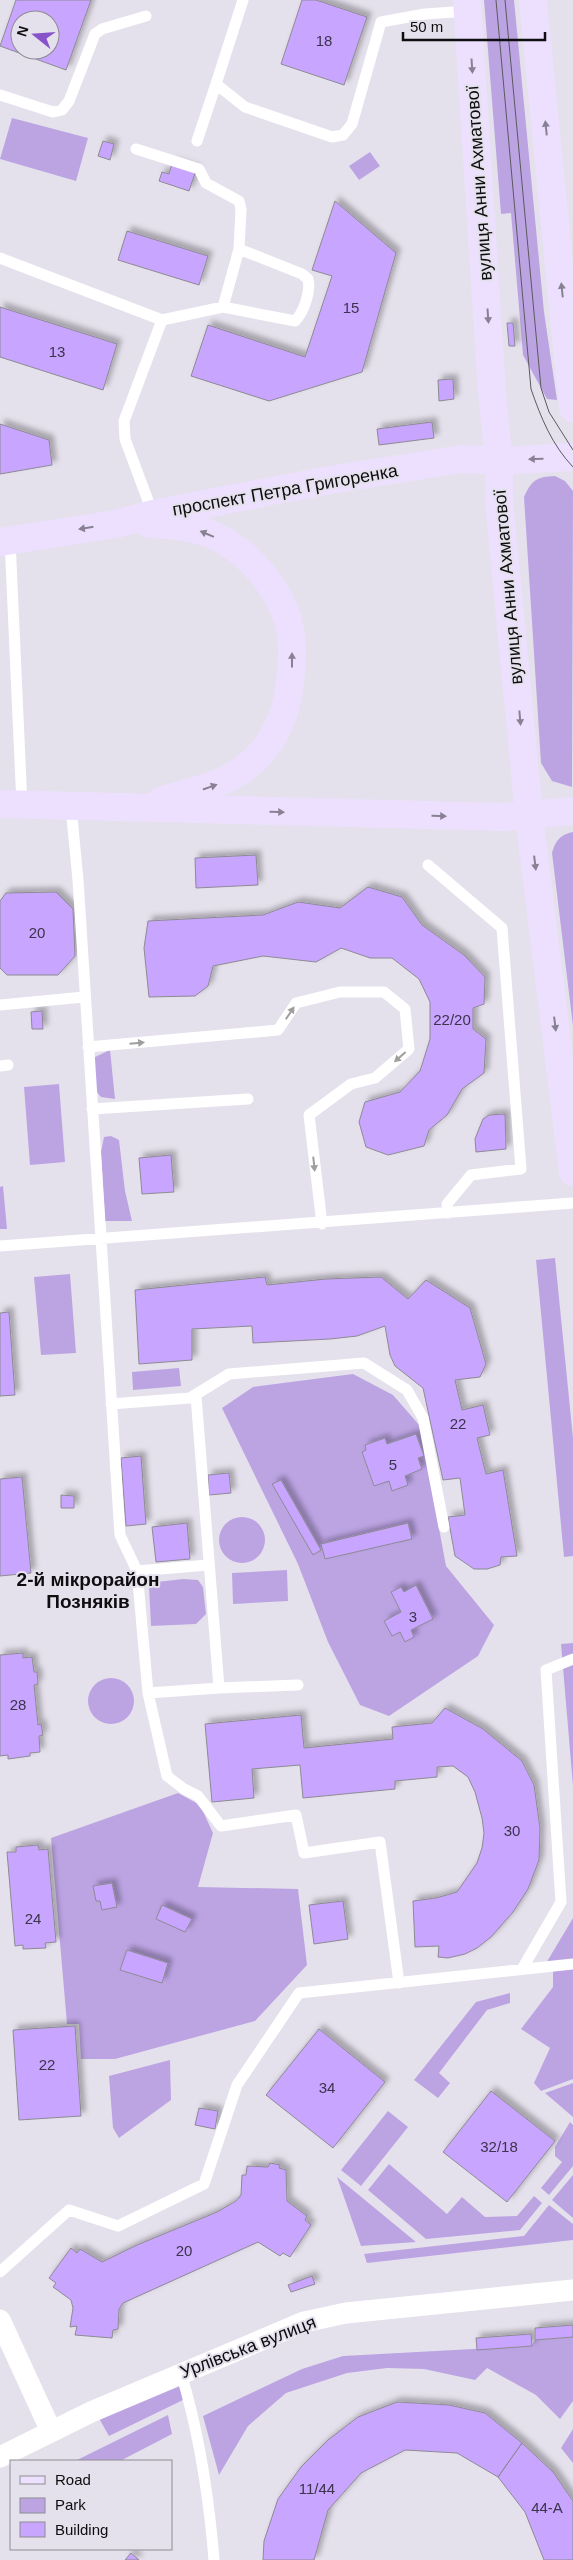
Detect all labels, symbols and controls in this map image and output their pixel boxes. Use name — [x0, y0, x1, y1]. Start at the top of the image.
north arrow — [10, 10, 60, 60]
scale bar — [403, 10, 546, 42]
text: 50 m — [410, 18, 443, 35]
text: N — [13, 24, 32, 38]
house number: 18 — [316, 32, 332, 49]
one-way arrow — [468, 58, 476, 74]
street label: вулиця Анни Ахматової — [462, 85, 496, 281]
one-way arrow — [542, 120, 550, 136]
one-way arrow — [558, 281, 566, 297]
house number: 15 — [343, 299, 359, 316]
one-way arrow — [484, 308, 492, 324]
house number: 13 — [49, 343, 65, 360]
one-way arrow — [528, 455, 544, 463]
street label: проспект Петра Григоренка — [171, 460, 400, 520]
street label: вулиця Анни Ахматової — [490, 489, 526, 685]
one-way arrow — [78, 525, 94, 533]
one-way arrow — [199, 530, 214, 538]
one-way arrow — [288, 652, 296, 668]
one-way arrow — [516, 711, 524, 727]
one-way arrow — [203, 783, 218, 791]
one-way arrow — [269, 808, 285, 816]
one-way arrow — [432, 812, 448, 820]
one-way arrow — [531, 855, 539, 871]
house number: 20 — [29, 924, 45, 941]
one-way arrow — [285, 1006, 295, 1019]
house number: 22/20 — [433, 1011, 471, 1028]
one-way arrow — [551, 1016, 559, 1032]
one-way arrow — [129, 1039, 145, 1047]
one-way arrow — [393, 1051, 406, 1062]
one-way arrow — [310, 1156, 318, 1172]
house number: 22 — [450, 1415, 466, 1432]
house number: 5 — [389, 1456, 397, 1473]
district label: 2-й мікрорайон Позняків — [17, 1569, 159, 1612]
house number: 3 — [409, 1608, 417, 1625]
house number: 28 — [10, 1696, 26, 1713]
house number: 30 — [504, 1822, 520, 1839]
house number: 24 — [25, 1910, 41, 1927]
house number: 22 — [39, 2056, 55, 2073]
house number: 34 — [319, 2079, 335, 2096]
house number: 32/18 — [480, 2138, 518, 2155]
house number: 20 — [176, 2242, 192, 2259]
street label: Урлівська вулиця — [177, 2312, 319, 2382]
legend — [10, 2460, 172, 2550]
text: Road — [55, 2471, 91, 2488]
house number: 11/44 — [299, 2480, 335, 2497]
text: Park — [55, 2496, 86, 2513]
house number: 44-А — [531, 2499, 563, 2516]
text: Building — [55, 2521, 108, 2538]

